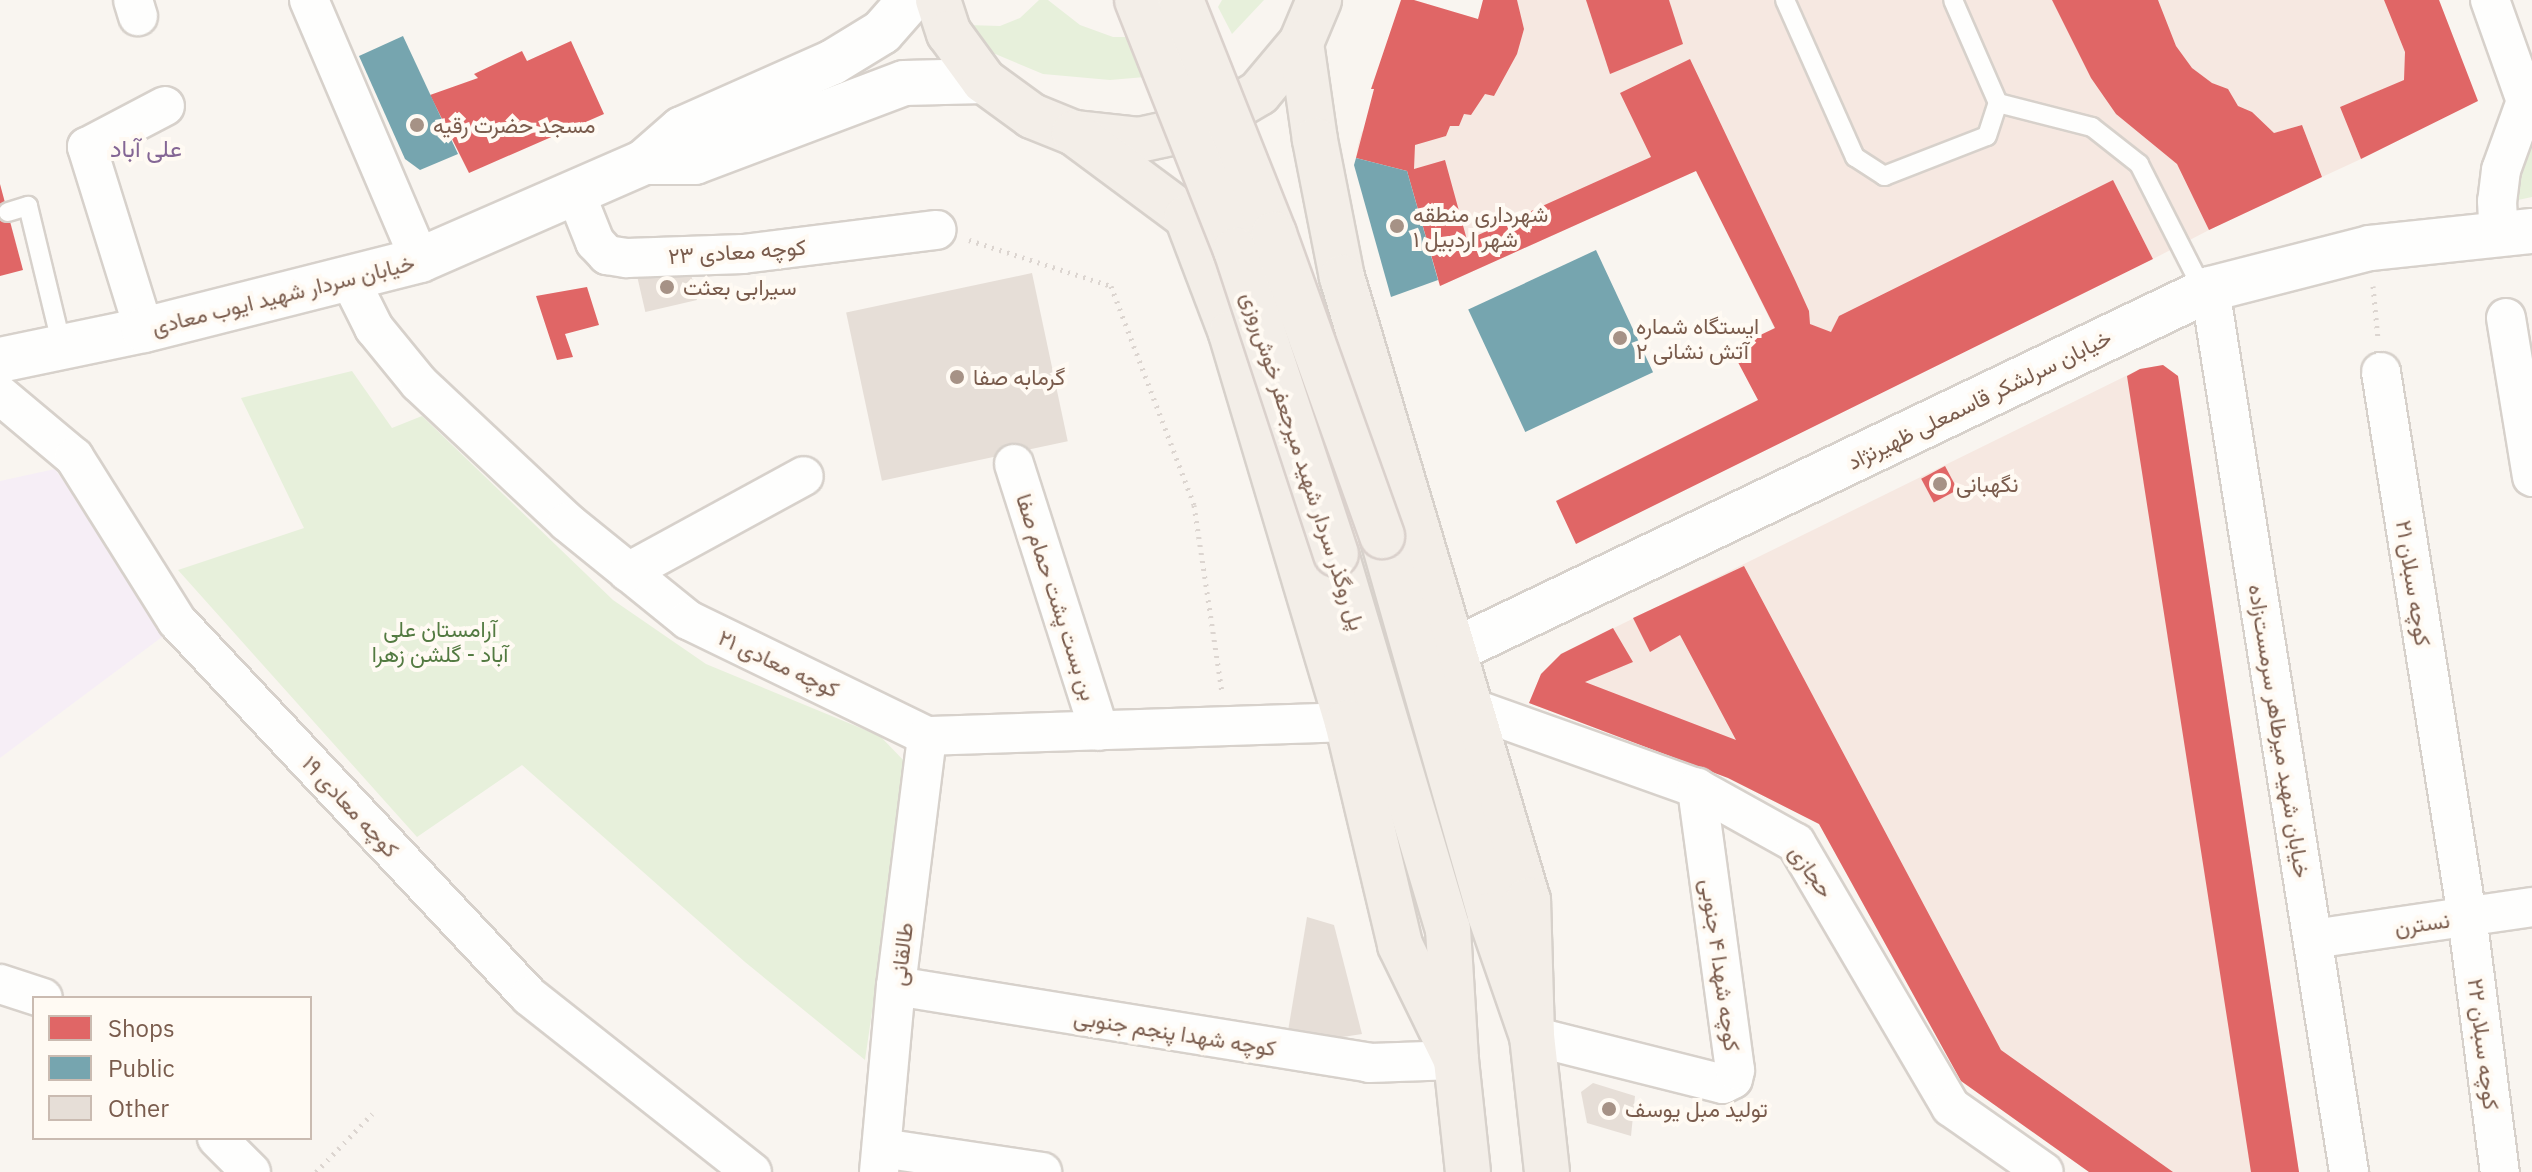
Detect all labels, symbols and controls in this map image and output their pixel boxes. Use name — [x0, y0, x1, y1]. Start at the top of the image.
place label: مسجد حضرت رقیه — [433, 112, 596, 138]
marker: مسجد حضرت رقیه — [408, 116, 426, 134]
district label: علی آباد — [110, 135, 182, 163]
place label: شهرداری منطقه ۱ شهر اردبیل — [1413, 200, 1548, 252]
marker: شهرداری منطقه ۱ شهر اردبیل — [1388, 217, 1406, 235]
street label: کوچه معادی ۲۳ — [667, 233, 807, 269]
street label: خیابان سردار شهید ایوب معادی — [149, 249, 417, 339]
place label: سیرابی بعثت — [683, 274, 797, 300]
marker: سیرابی بعثت — [658, 278, 676, 296]
street label: پل روگذر سردار شهید میرجعفر خوش‌روزی — [1237, 289, 1371, 633]
place label: ایستگاه شماره ۲ آتش نشانی — [1636, 312, 1759, 364]
street label: خیابان سرلشکر قاسمعلی ظهیرنژاد — [1843, 323, 2115, 475]
marker: ایستگاه شماره ۲ آتش نشانی — [1611, 329, 1629, 347]
place label: گرمابه صفا — [973, 364, 1065, 390]
marker: گرمابه صفا — [948, 368, 966, 386]
place label: نگهبانی — [1956, 471, 2018, 497]
marker: نگهبانی — [1931, 475, 1949, 493]
street label: بن بست پشت حمام صفا — [1011, 490, 1103, 704]
street label: کوچه سبلان ۲۱ — [2391, 518, 2437, 648]
street label: خیابان شهید میرطاهر سرمست‌زاده — [2244, 582, 2316, 880]
park label: آرامستان علی آباد - گلشن زهرا — [372, 615, 508, 666]
street label: کوچه معادی ۲۱ — [714, 624, 844, 702]
street label: کوچه معادی ۱۹ — [297, 750, 405, 862]
street label: حجازی — [1784, 839, 1840, 903]
street label: کوچه شهدا ۴ جنوبی — [1696, 877, 1746, 1053]
street label: نسترن — [2393, 906, 2451, 940]
street label: طالقانی — [884, 921, 918, 987]
street label: کوچه سبلان ۲۲ — [2463, 977, 2505, 1111]
legend — [32, 996, 312, 1140]
street label: کوچه شهدا پنجم جنوبی — [1072, 1003, 1278, 1061]
text: Shops — [108, 1012, 175, 1044]
text: Public — [108, 1052, 175, 1084]
text: Other — [108, 1092, 169, 1124]
place label: تولید مبل یوسف — [1625, 1096, 1768, 1122]
marker: تولید مبل یوسف — [1600, 1100, 1618, 1118]

